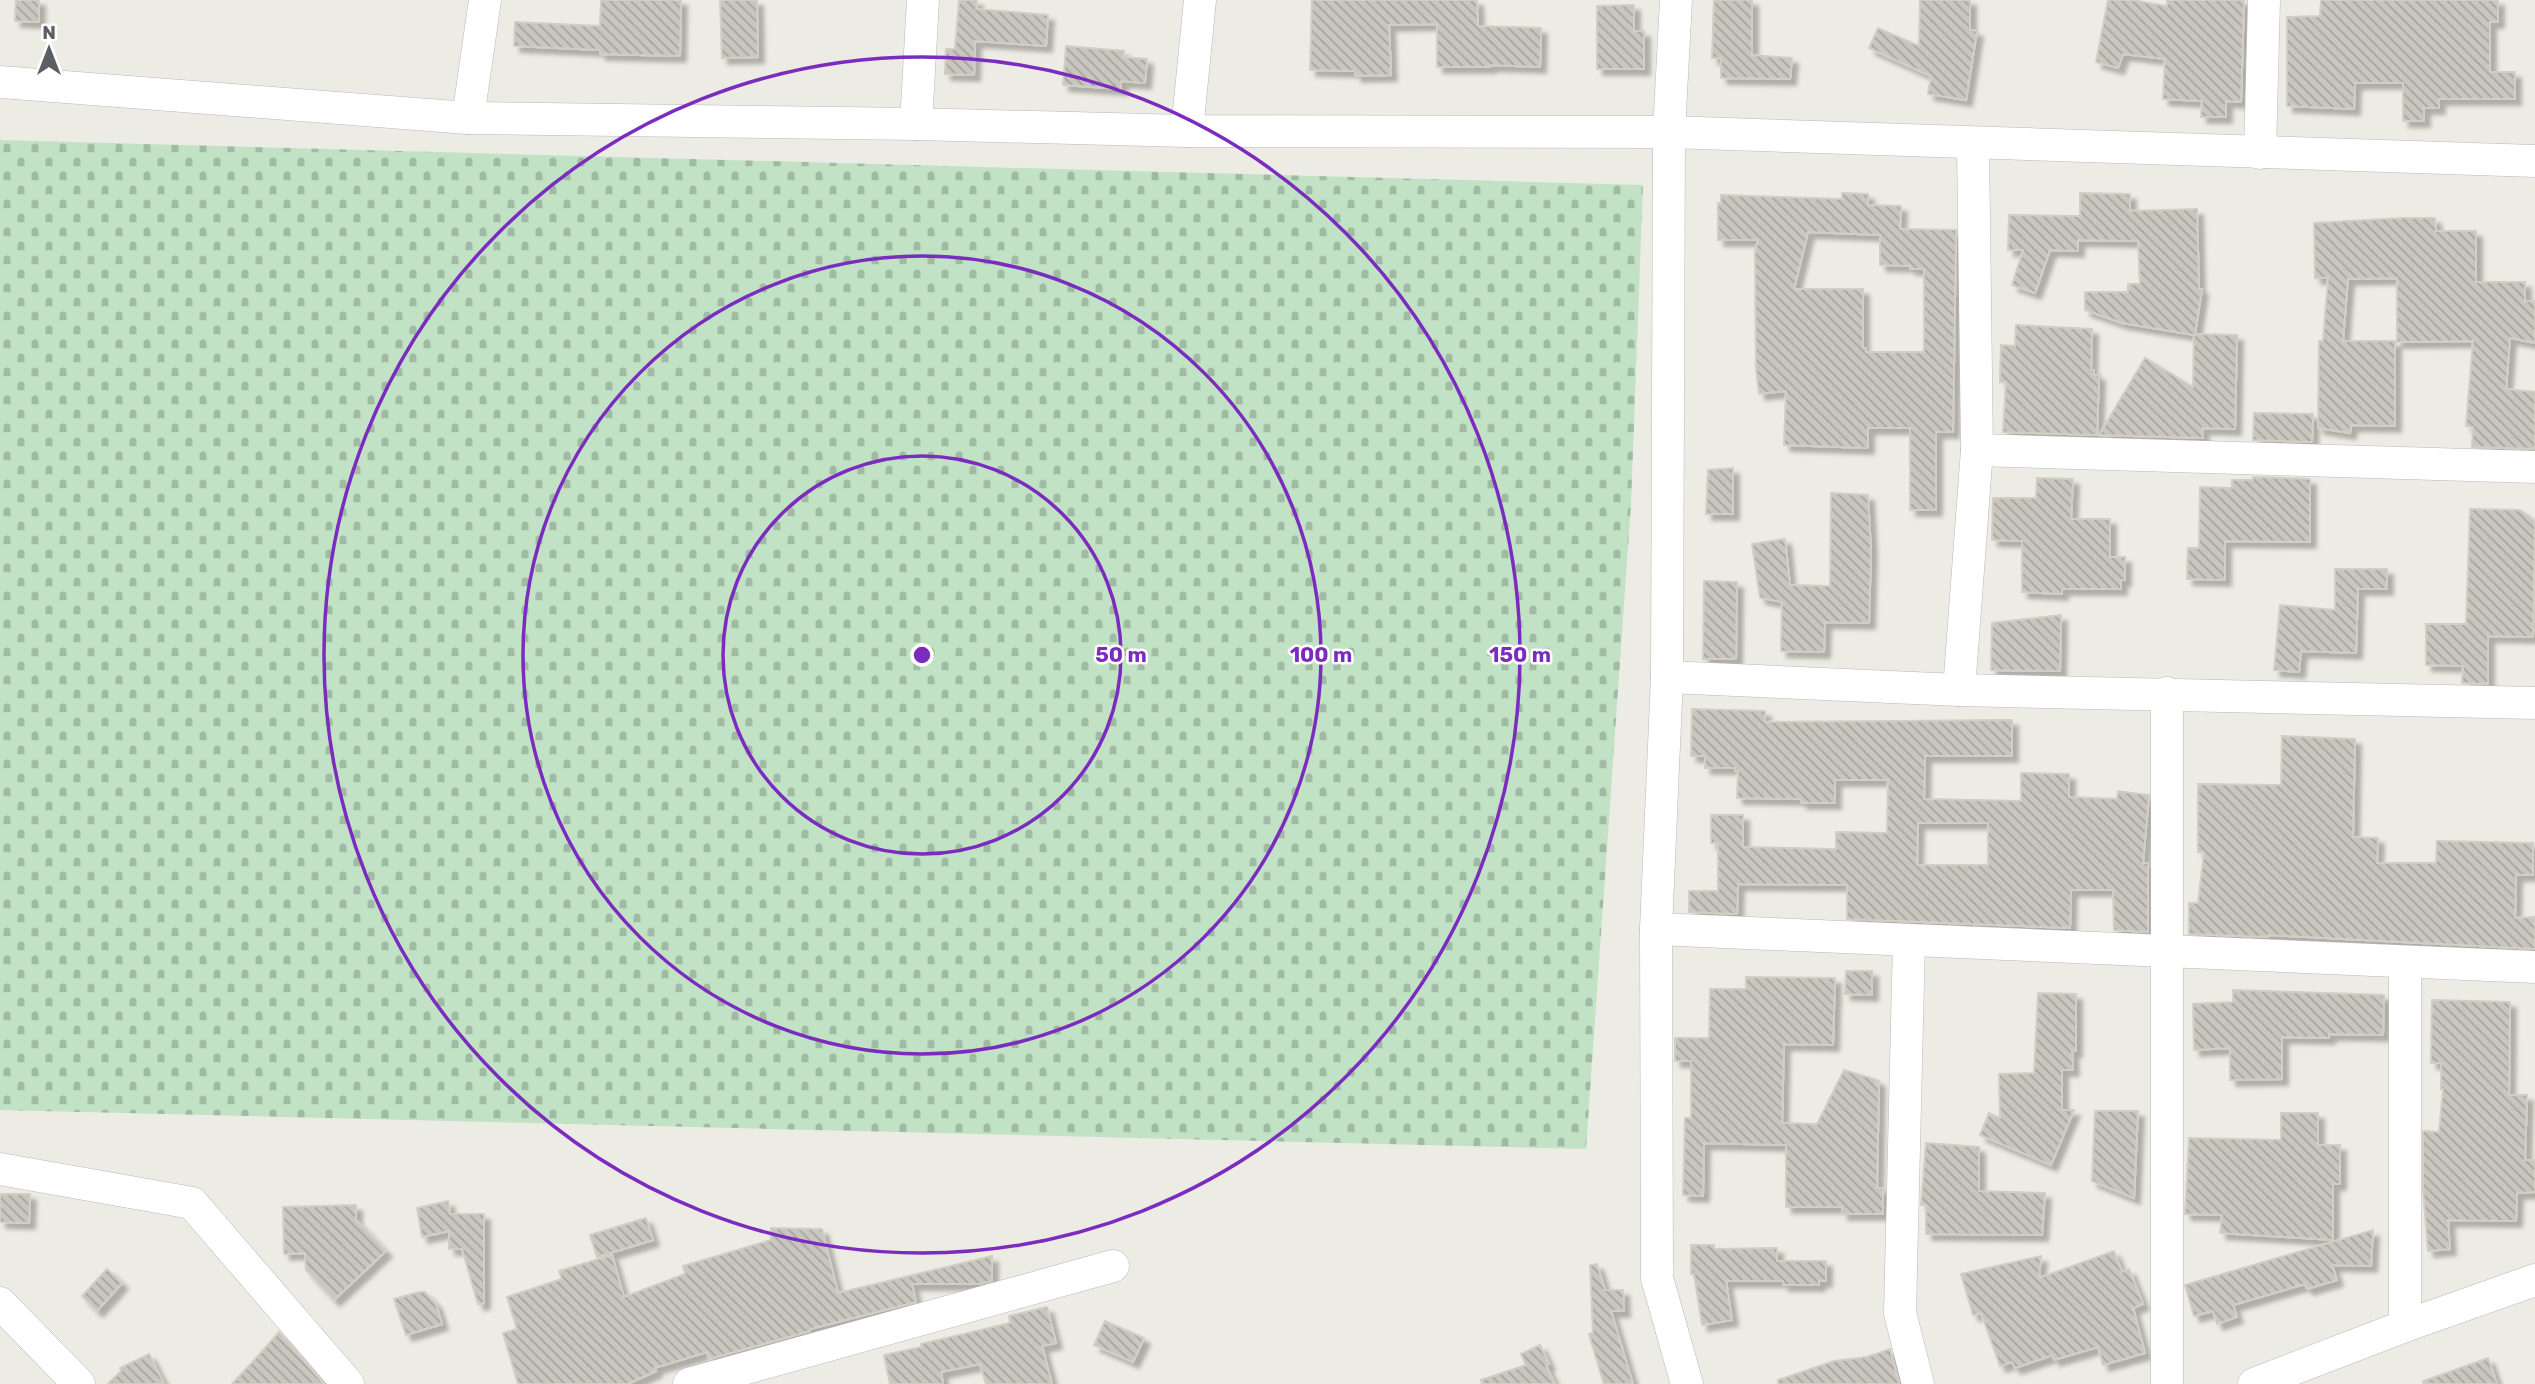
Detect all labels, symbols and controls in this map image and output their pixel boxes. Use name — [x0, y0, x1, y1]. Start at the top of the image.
north arrow — [14, 14, 84, 84]
text: N — [42, 21, 56, 44]
text: 50 m — [1095, 642, 1147, 667]
text: 100 m — [1290, 642, 1352, 667]
text: 150 m — [1489, 642, 1551, 667]
centre of rings — [910, 643, 934, 667]

